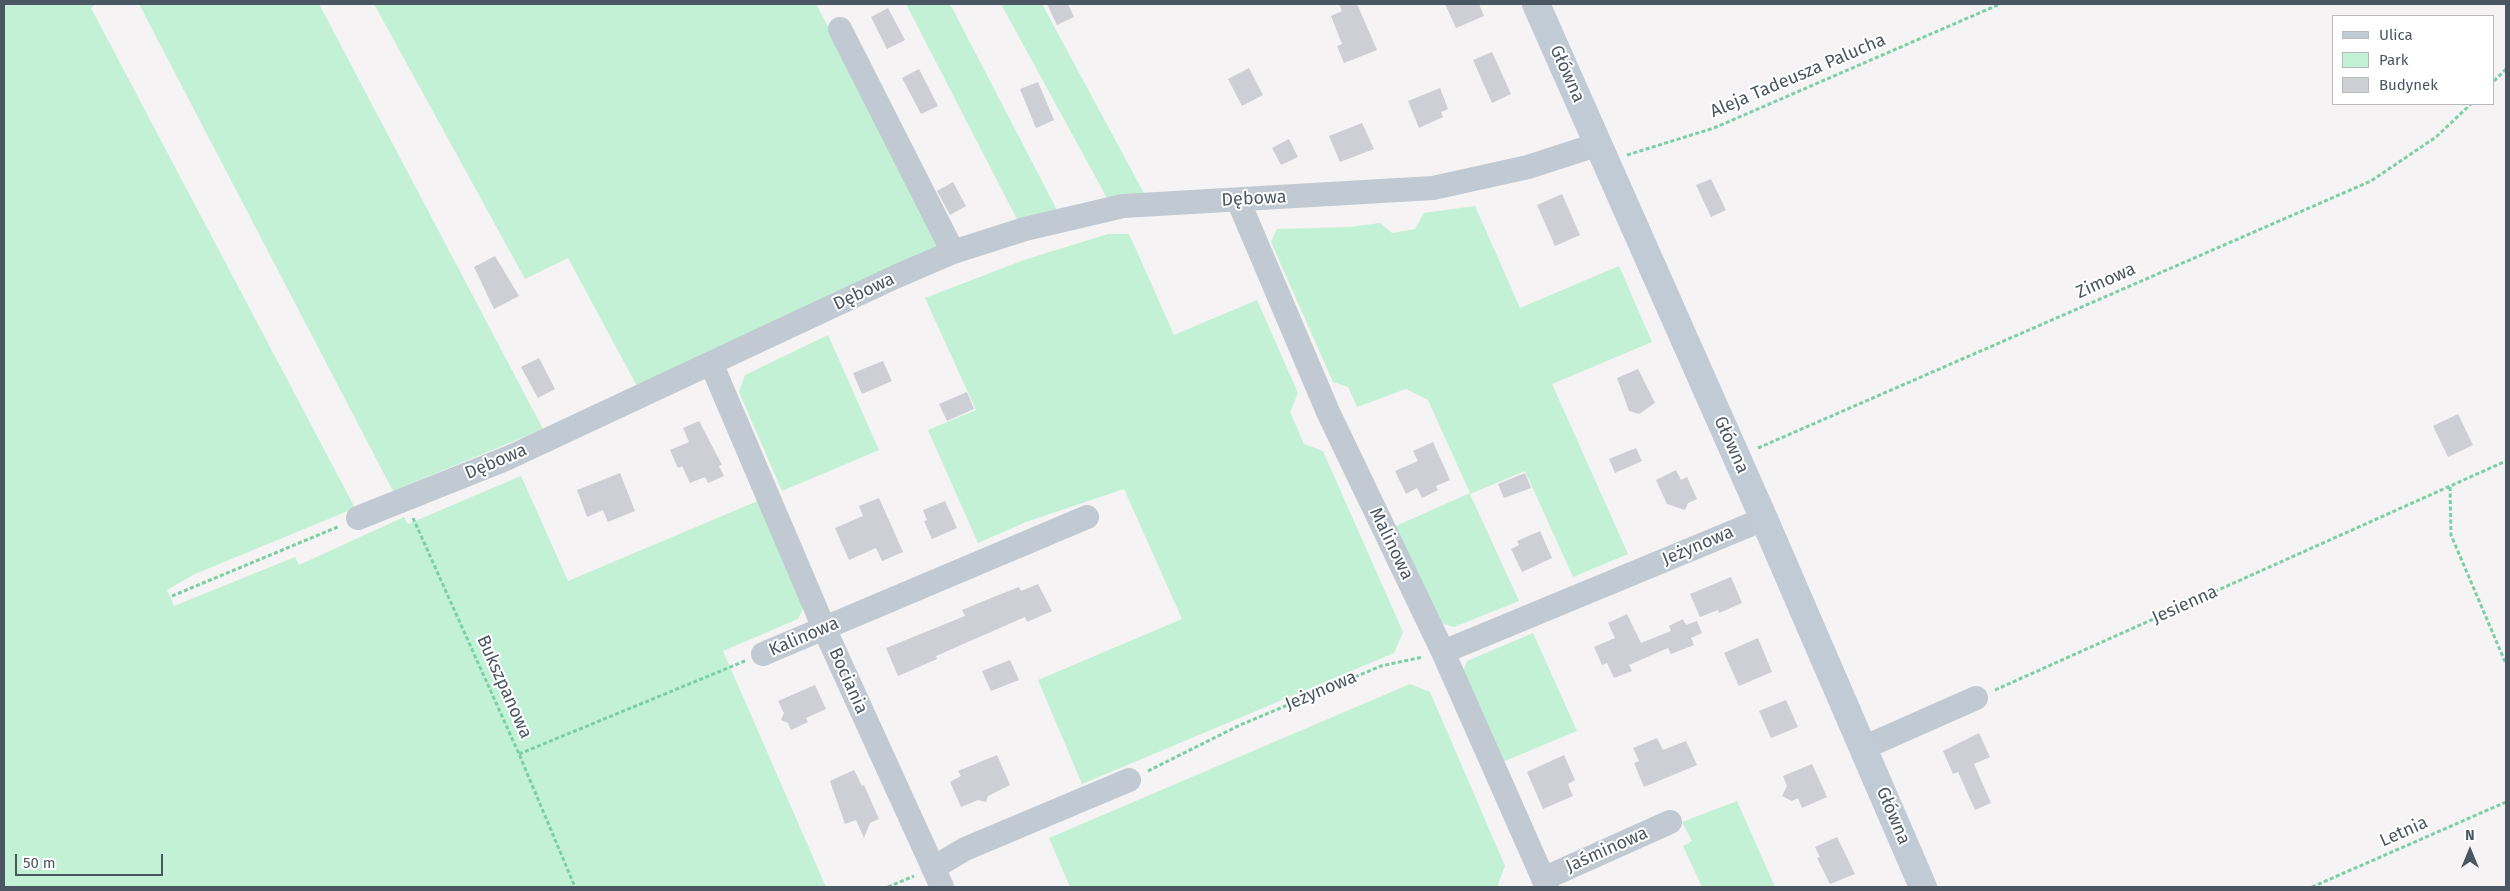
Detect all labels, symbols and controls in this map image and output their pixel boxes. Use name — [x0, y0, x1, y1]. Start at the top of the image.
legend — [2332, 15, 2495, 105]
text: Ulica — [2379, 26, 2413, 44]
street label: Aleja Tadeusza Palucha — [1707, 29, 1889, 123]
street label: Główna — [1545, 42, 1589, 106]
text: Park — [2379, 51, 2409, 69]
text: Budynek — [2379, 76, 2438, 94]
street label: Dębowa — [1221, 187, 1287, 211]
street label: Zimowa — [2073, 258, 2139, 304]
street label: Dębowa — [830, 268, 898, 316]
street label: Główna — [1709, 413, 1753, 477]
street label: Dębowa — [462, 439, 530, 485]
street label: Malinowa — [1364, 504, 1418, 584]
street label: Jeżynowa — [1659, 521, 1737, 571]
street label: Jesienna — [2149, 581, 2221, 629]
street label: Kalinowa — [766, 613, 842, 661]
street label: Bukszpanowa — [472, 632, 536, 742]
street label: Bociania — [824, 644, 872, 718]
street label: Jeżynowa — [1282, 666, 1360, 716]
street label: Główna — [1871, 784, 1915, 848]
street label: Letnia — [2377, 812, 2431, 852]
street label: Jaśminowa — [1563, 822, 1651, 878]
north arrow — [2445, 826, 2495, 876]
text: N — [2465, 827, 2475, 844]
scale bar — [18, 844, 165, 876]
text: 50 m — [23, 854, 56, 872]

